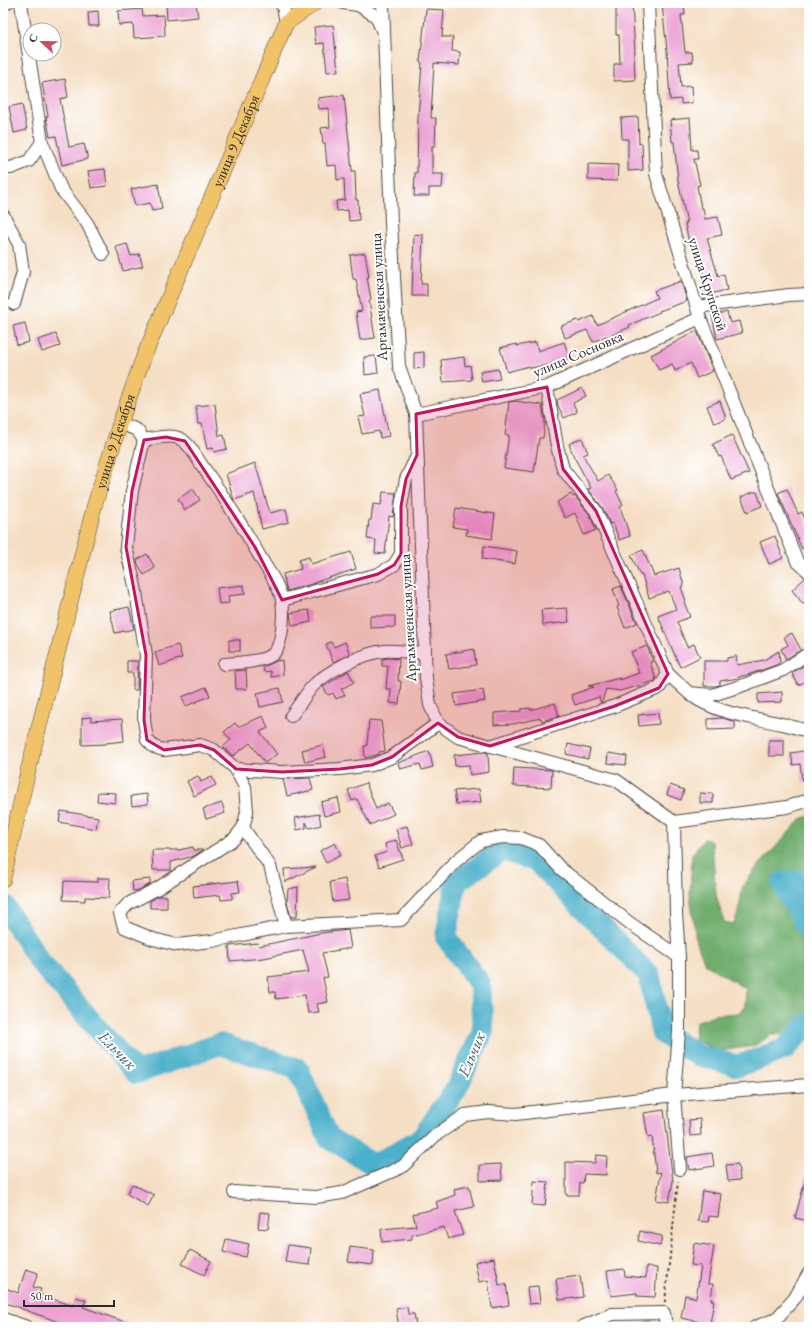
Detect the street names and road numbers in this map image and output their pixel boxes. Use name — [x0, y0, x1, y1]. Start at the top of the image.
street label: улица 9 Декабря — [207, 91, 264, 190]
street label: Аргамаченская улица — [366, 232, 391, 363]
street label: улица Крупской — [684, 235, 733, 333]
street label: улица Сосновка — [530, 326, 626, 381]
street label: улица 9 Декабря — [90, 391, 139, 491]
street label: Аргамаченская улица — [395, 553, 420, 684]

